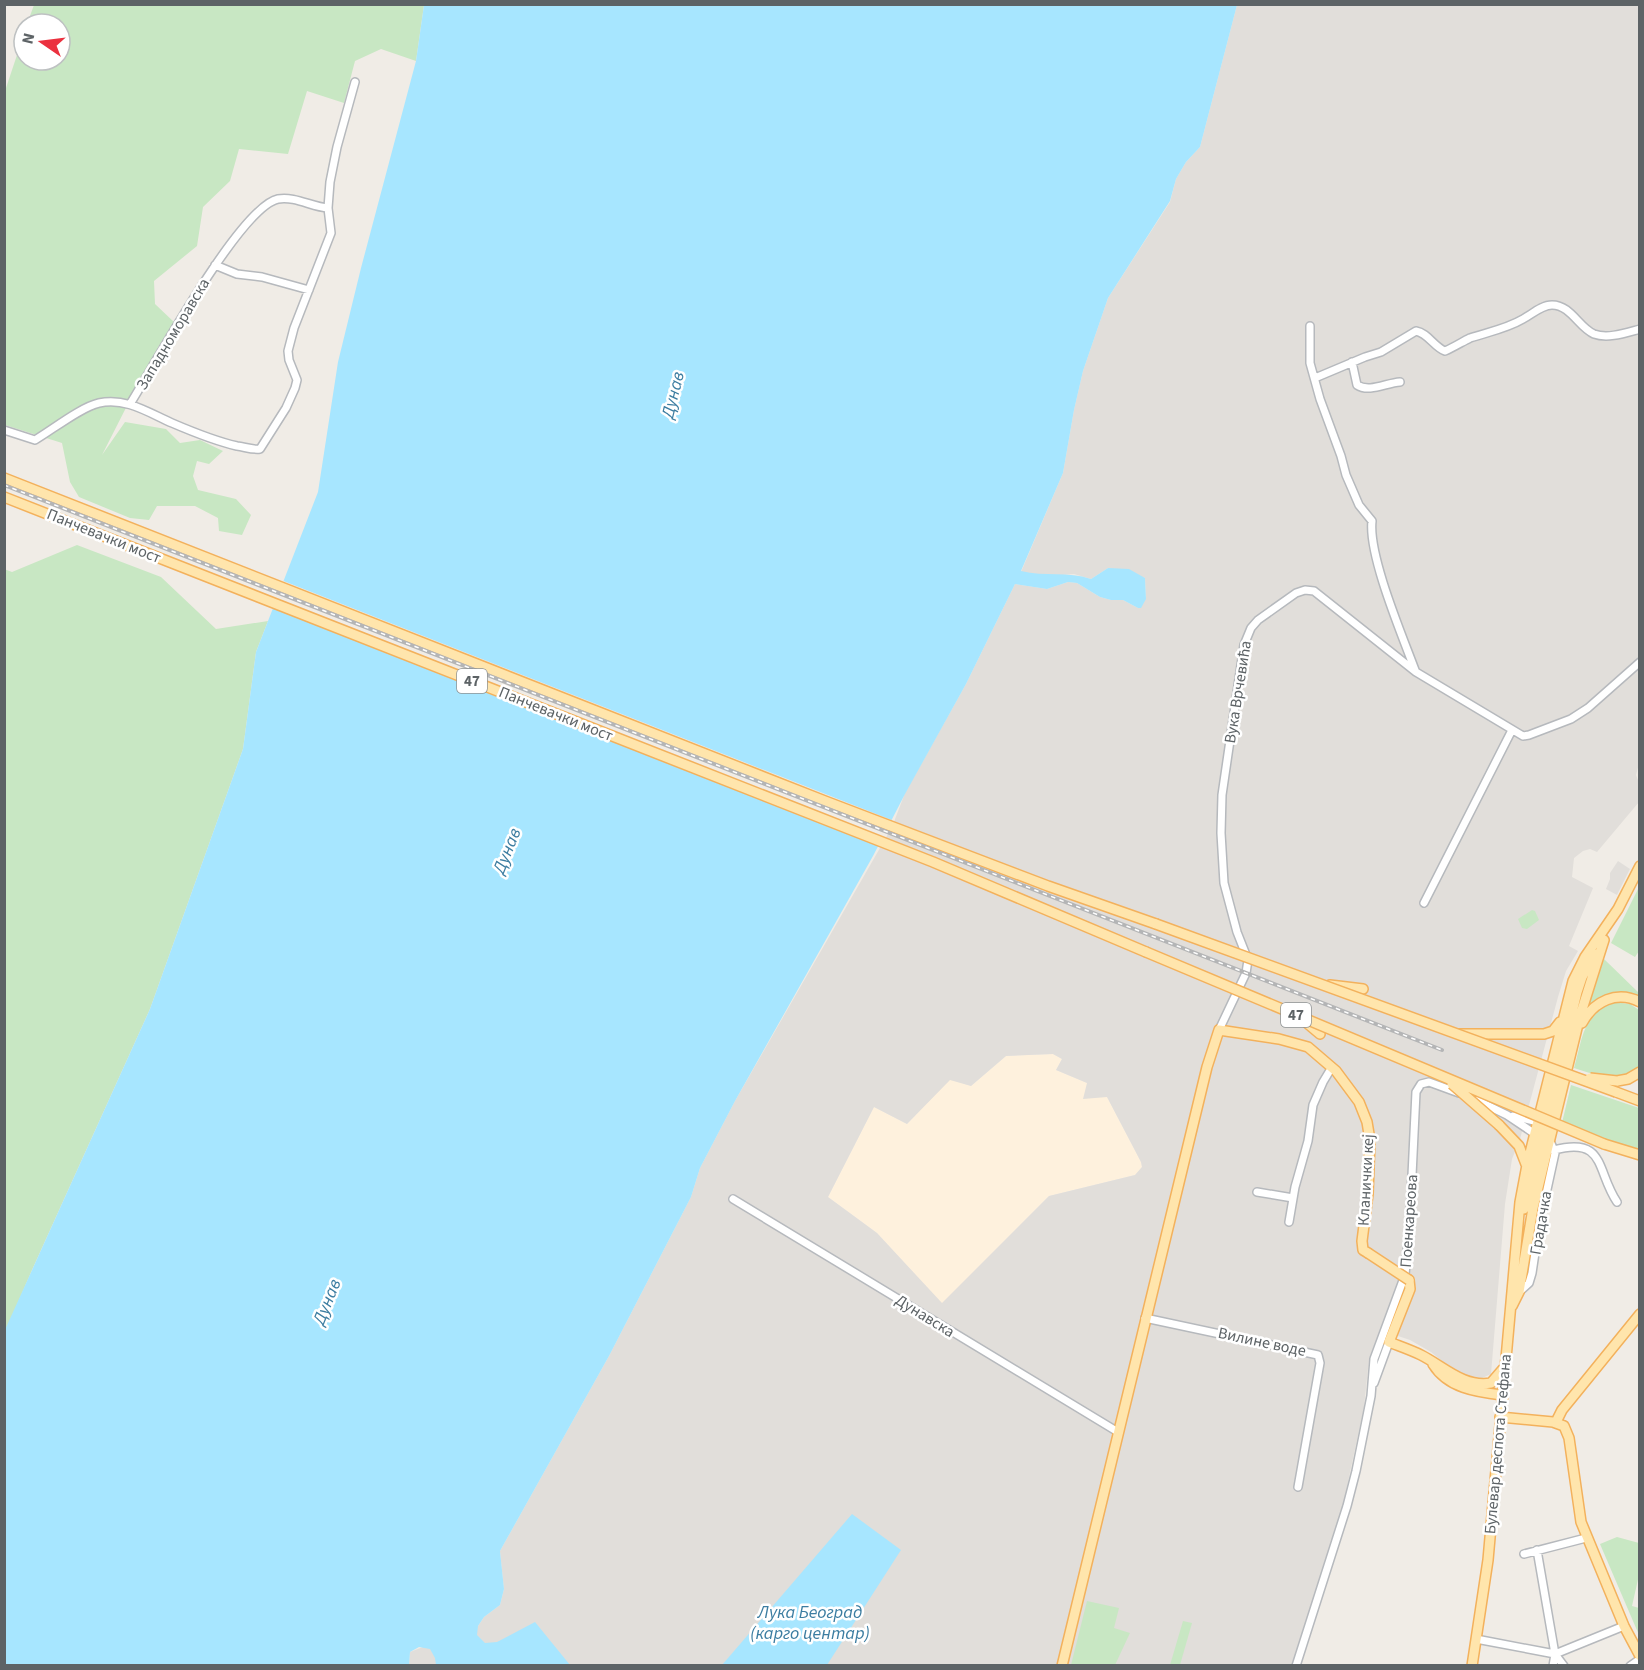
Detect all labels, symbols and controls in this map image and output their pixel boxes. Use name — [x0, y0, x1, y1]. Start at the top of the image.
north arrow — [12, 12, 72, 72]
text: N — [16, 31, 40, 46]
street label: Западноморавска — [131, 274, 215, 394]
water label: Дунав — [655, 369, 691, 422]
street label: Панчевачки мост — [44, 503, 164, 569]
street label: Вука Врчевића — [1219, 639, 1257, 745]
road number: 47 — [457, 669, 487, 693]
street label: Панчевачки мост — [496, 681, 616, 747]
water label: Дунав — [486, 824, 527, 878]
road number: 47 — [1281, 1003, 1311, 1027]
street label: Кланички кеј — [1353, 1133, 1379, 1227]
street label: Поенкареова — [1395, 1174, 1423, 1268]
street label: Градачка — [1525, 1189, 1557, 1257]
water label: Дунав — [306, 1275, 347, 1329]
street label: Дунавска — [891, 1289, 959, 1343]
street label: Вилине воде — [1216, 1322, 1308, 1362]
street label: Булевар деспота Стефана — [1479, 1353, 1517, 1535]
water label: Лука Београд (карго центар) — [750, 1600, 870, 1646]

